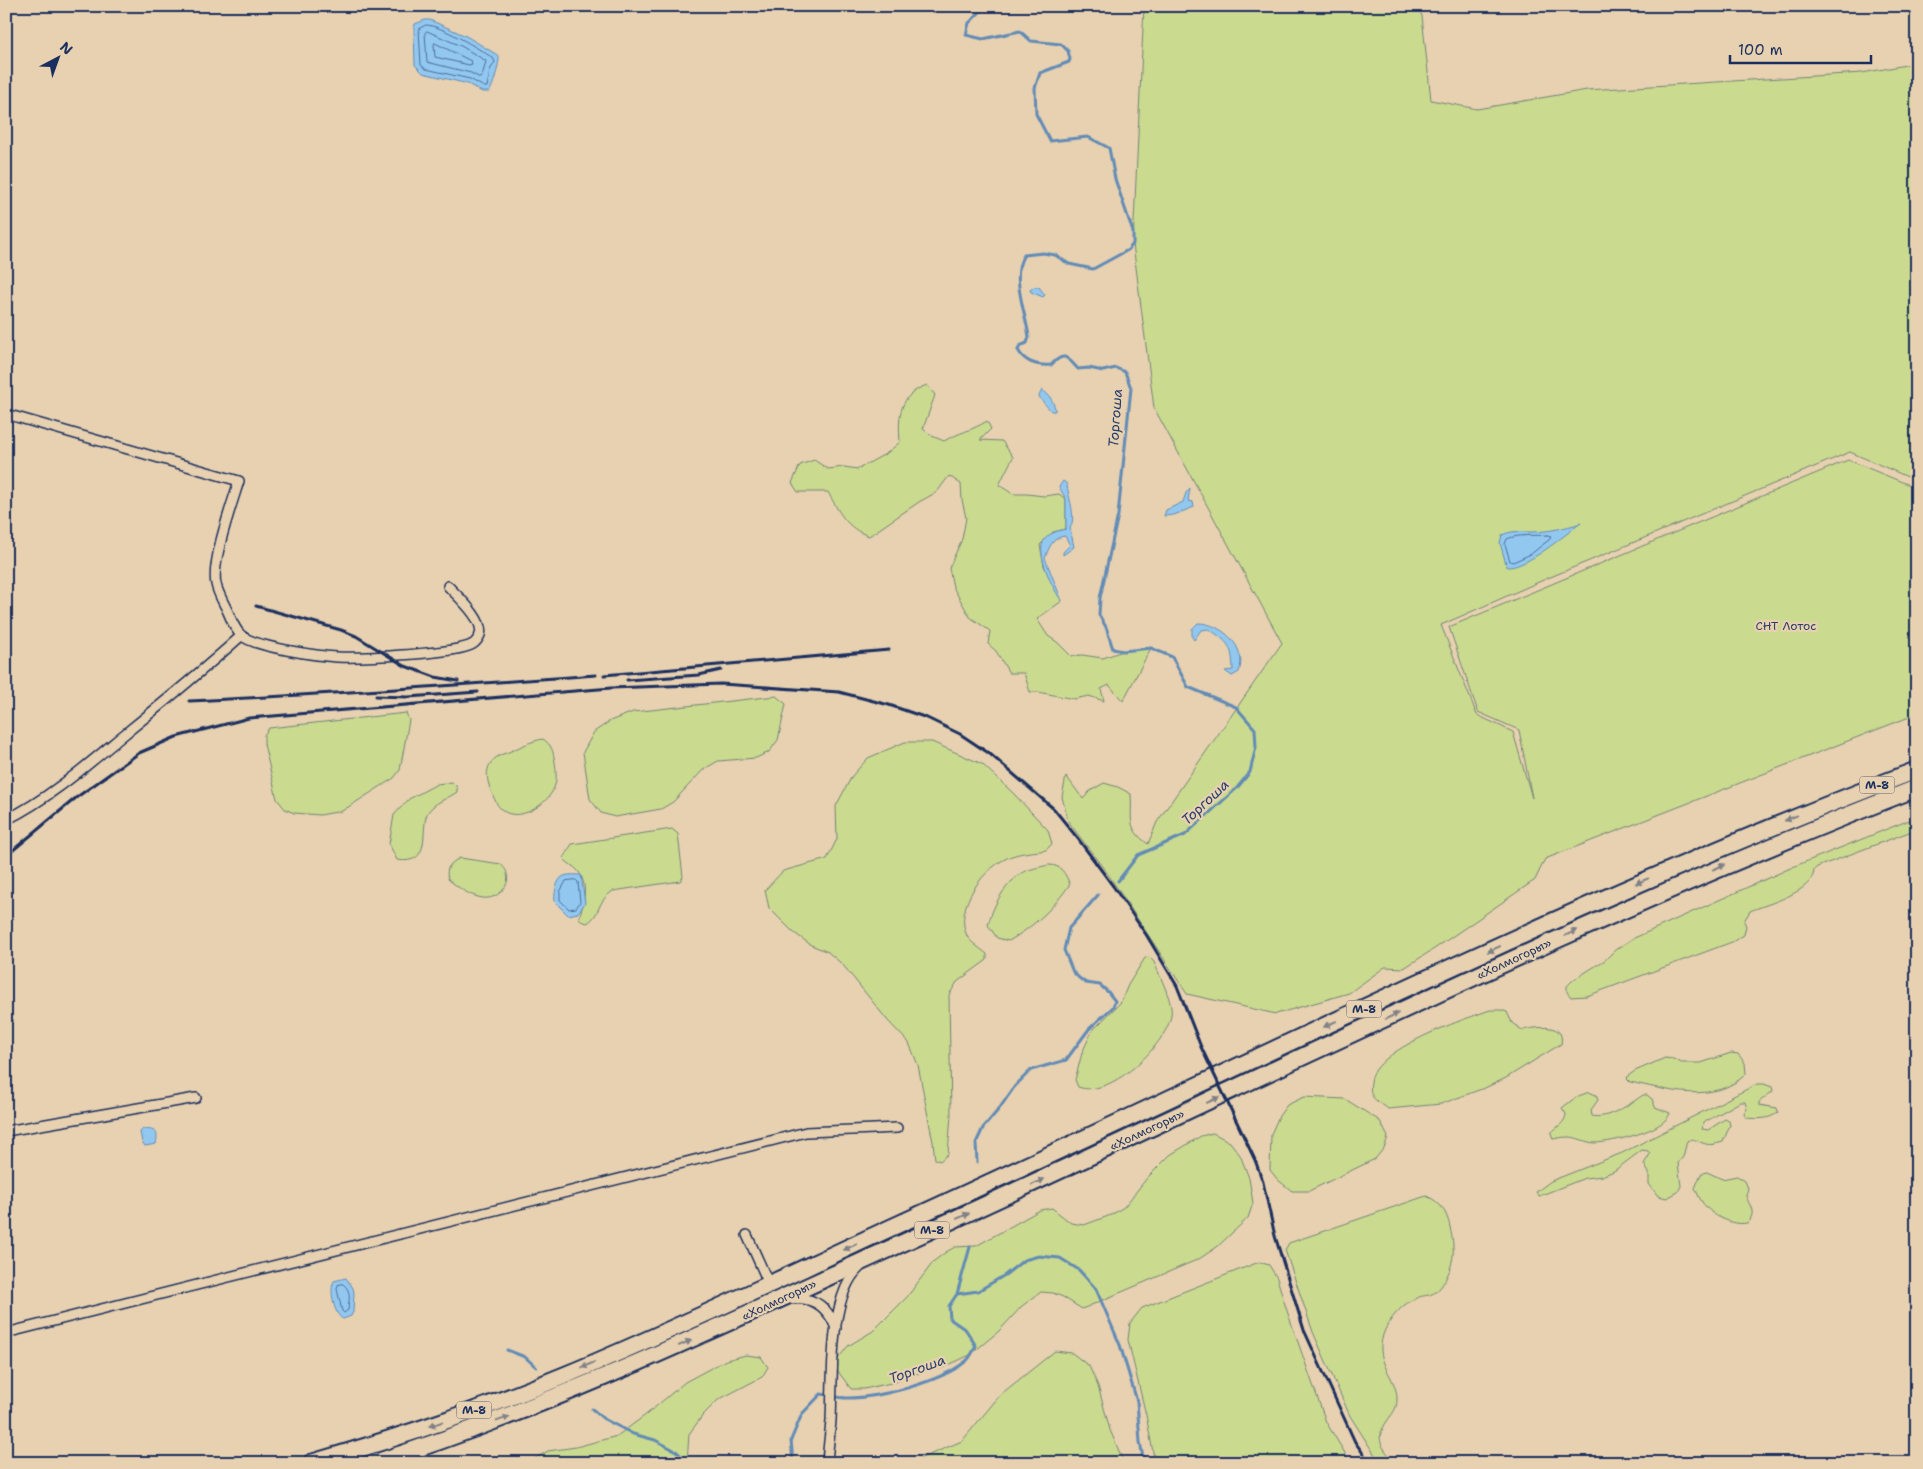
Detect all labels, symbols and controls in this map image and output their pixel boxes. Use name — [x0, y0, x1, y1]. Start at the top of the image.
north arrow — [32, 32, 82, 82]
scale bar — [1730, 32, 1872, 64]
text: N — [56, 38, 77, 59]
text: 100 m — [1738, 40, 1783, 60]
water label: Торгоша — [1104, 388, 1126, 448]
park label: СНТ Лотос — [1756, 618, 1816, 634]
water label: Торгоша — [1177, 775, 1233, 829]
road number: М-8 — [1860, 776, 1894, 794]
one-way arrow — [1783, 814, 1798, 822]
one-way arrow — [1712, 863, 1726, 871]
one-way arrow — [1634, 878, 1649, 886]
one-way arrow — [1564, 929, 1578, 937]
street label: «Холмогоры» — [1474, 935, 1554, 983]
one-way arrow — [1487, 945, 1501, 953]
road number: М-8 — [1346, 1001, 1382, 1018]
one-way arrow — [1385, 1012, 1399, 1020]
one-way arrow — [1323, 1021, 1337, 1029]
one-way arrow — [1206, 1095, 1220, 1103]
street label: «Холмогоры» — [1107, 1106, 1187, 1154]
one-way arrow — [1030, 1177, 1045, 1186]
one-way arrow — [956, 1212, 970, 1220]
road number: М-8 — [914, 1222, 950, 1238]
one-way arrow — [843, 1243, 857, 1251]
street label: «Холмогоры» — [739, 1276, 819, 1324]
one-way arrow — [678, 1338, 692, 1346]
water label: Торгоша — [886, 1350, 948, 1388]
one-way arrow — [581, 1362, 595, 1370]
road number: М-8 — [456, 1402, 492, 1418]
one-way arrow — [495, 1415, 510, 1422]
one-way arrow — [428, 1420, 443, 1428]

